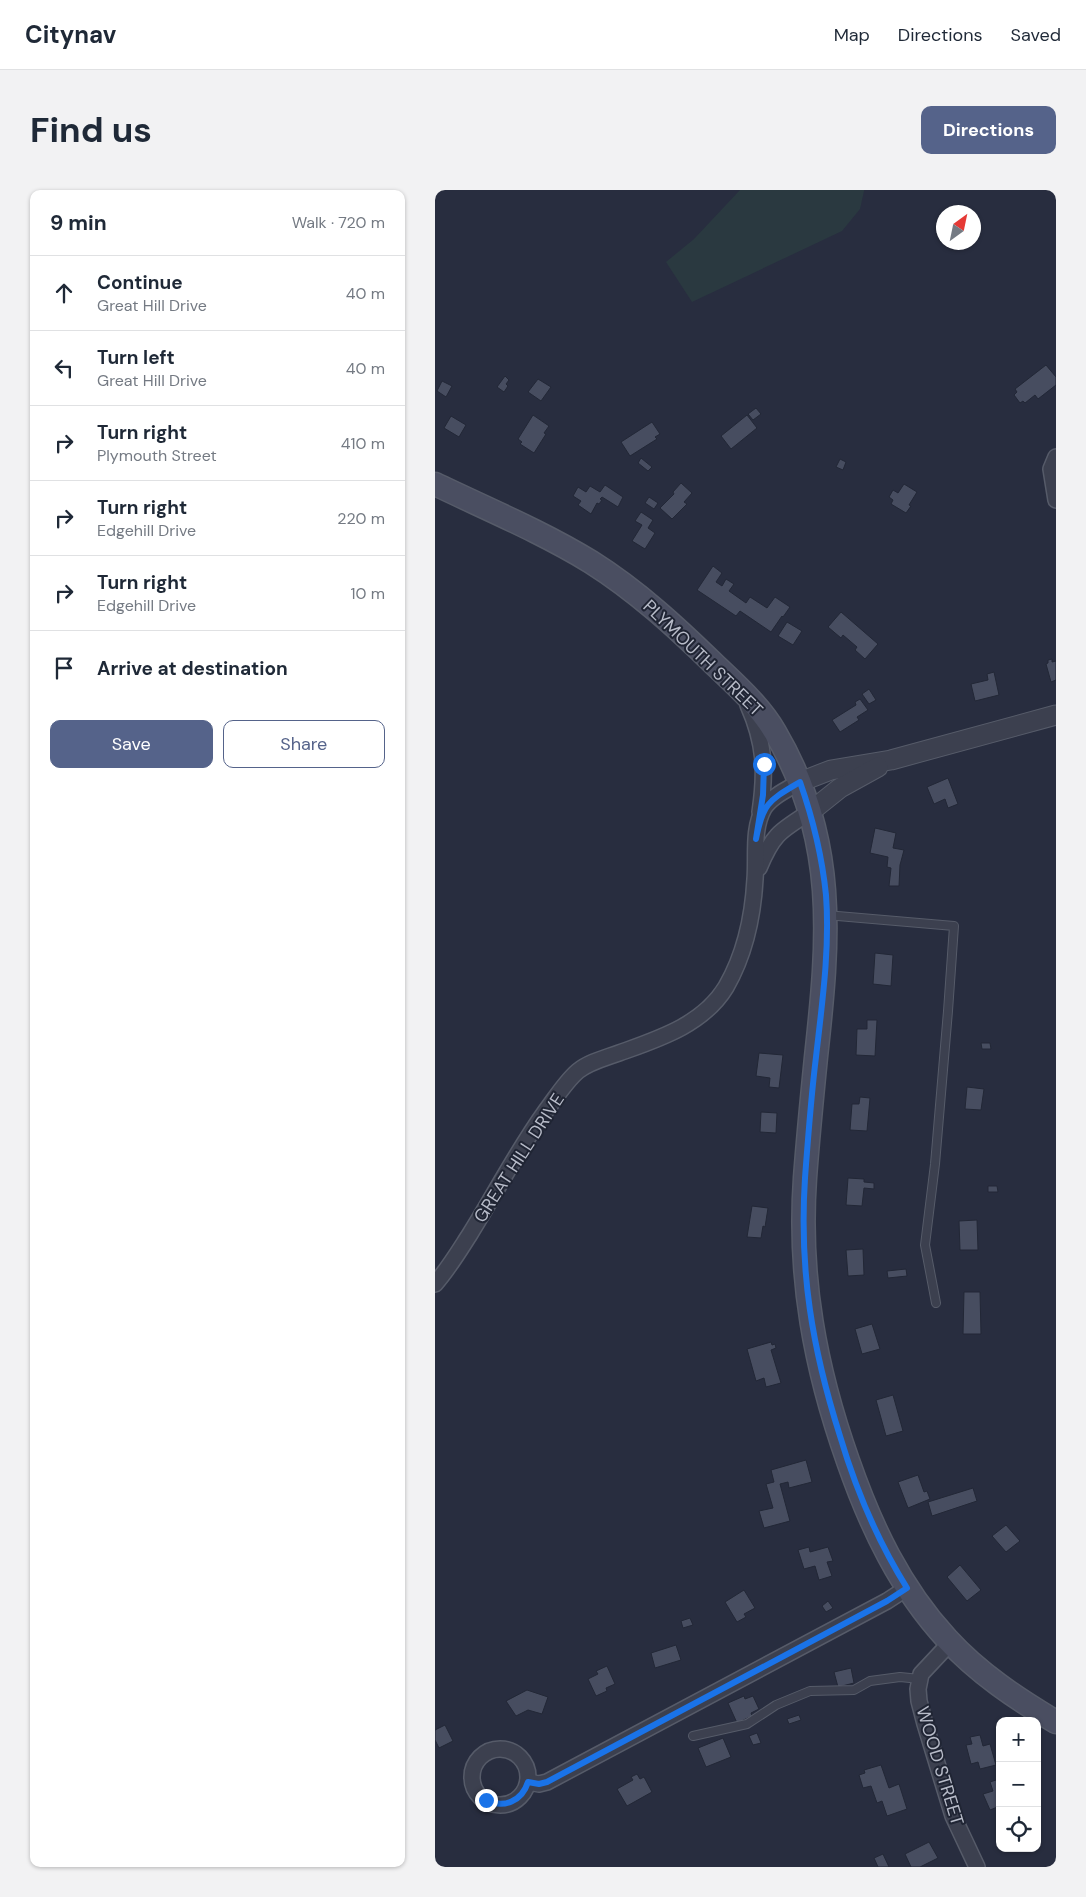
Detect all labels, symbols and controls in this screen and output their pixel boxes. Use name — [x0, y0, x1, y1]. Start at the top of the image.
text: Citynav — [25, 19, 116, 50]
text: Map — [834, 23, 870, 47]
text: Directions — [898, 23, 983, 47]
text: Saved — [1011, 23, 1061, 47]
button: Directions — [921, 106, 1056, 154]
text: Find us — [30, 107, 152, 153]
north arrow — [936, 205, 981, 250]
text: 9 min — [50, 209, 107, 237]
text: Walk · 720 m — [292, 212, 385, 233]
text: Continue — [97, 270, 183, 295]
icon: ahead — [50, 279, 78, 307]
text: 40 m — [346, 283, 385, 304]
text: Great Hill Drive — [97, 295, 207, 316]
text: Turn left — [97, 345, 175, 370]
icon: left — [50, 354, 78, 382]
text: 40 m — [346, 358, 385, 379]
text: Great Hill Drive — [97, 370, 207, 391]
text: Turn right — [97, 420, 187, 445]
icon: right — [50, 429, 78, 457]
text: 410 m — [341, 433, 385, 454]
text: Plymouth Street — [97, 445, 217, 466]
text: Turn right — [97, 495, 187, 520]
icon: right — [50, 504, 78, 532]
text: 220 m — [337, 508, 385, 529]
text: Edgehill Drive — [97, 520, 196, 541]
text: Turn right — [97, 570, 187, 595]
icon: right — [50, 579, 78, 607]
text: 10 m — [351, 583, 385, 604]
text: Edgehill Drive — [97, 595, 196, 616]
street label: PLYMOUTH STREET — [638, 595, 768, 721]
icon: arrive — [50, 654, 78, 682]
text: Arrive at destination — [97, 656, 288, 681]
button: Save — [50, 720, 213, 768]
button: Share — [223, 720, 385, 768]
route start — [753, 753, 776, 776]
street label: GREAT HILL DRIVE — [468, 1089, 570, 1227]
street label: WOOD STREET — [910, 1703, 970, 1829]
map controls — [996, 1717, 1041, 1852]
button: + — [996, 1717, 1041, 1762]
button: − — [996, 1762, 1041, 1807]
route end — [475, 1789, 498, 1812]
button: locate — [996, 1807, 1041, 1852]

